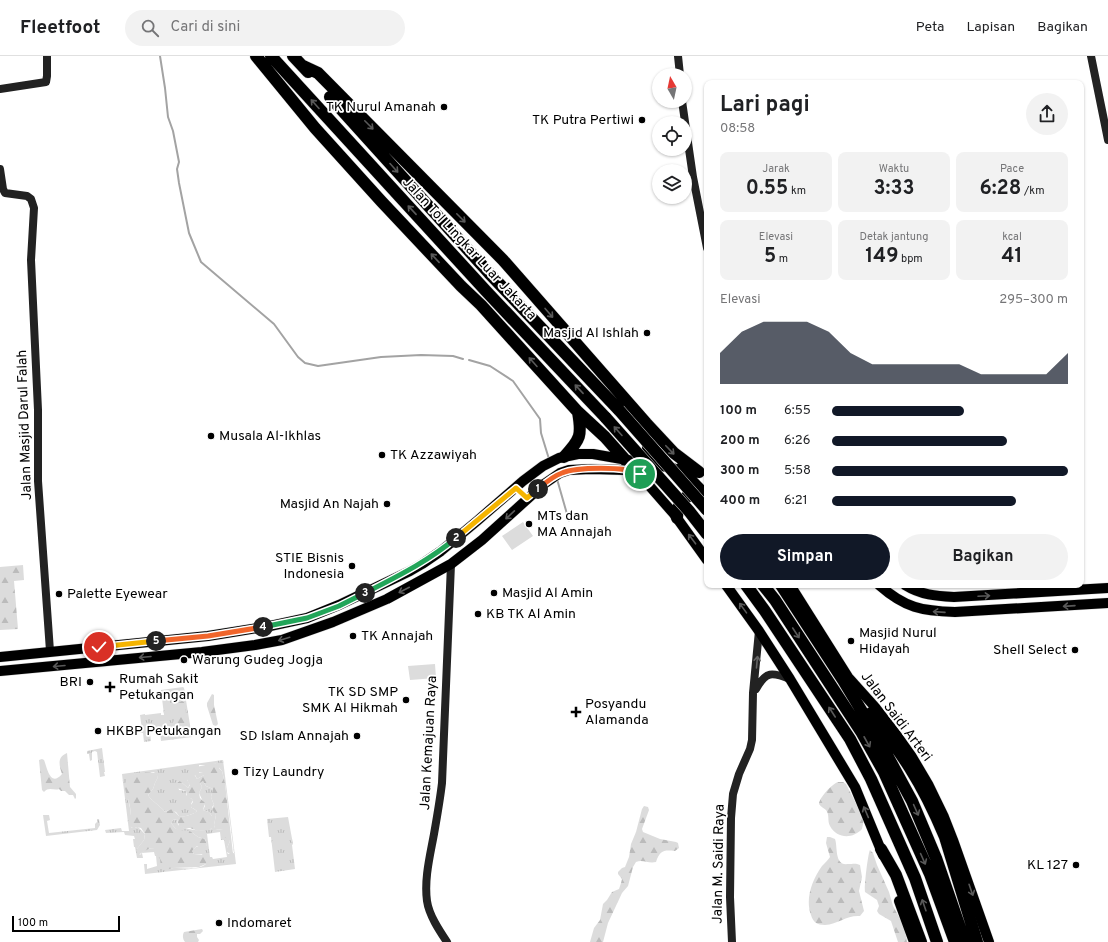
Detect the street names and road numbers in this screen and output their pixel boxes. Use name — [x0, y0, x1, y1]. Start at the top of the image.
street label: Jalan Tol Lingkar Luar Jakarta — [398, 174, 540, 324]
street label: Jalan Masjid Darul Falah — [14, 350, 36, 500]
street label: Jalan Saidi Arteri — [857, 669, 935, 765]
street label: Jalan Kemajuan Raya — [417, 675, 441, 811]
street label: Jalan M. Saidi Raya — [709, 804, 729, 924]

